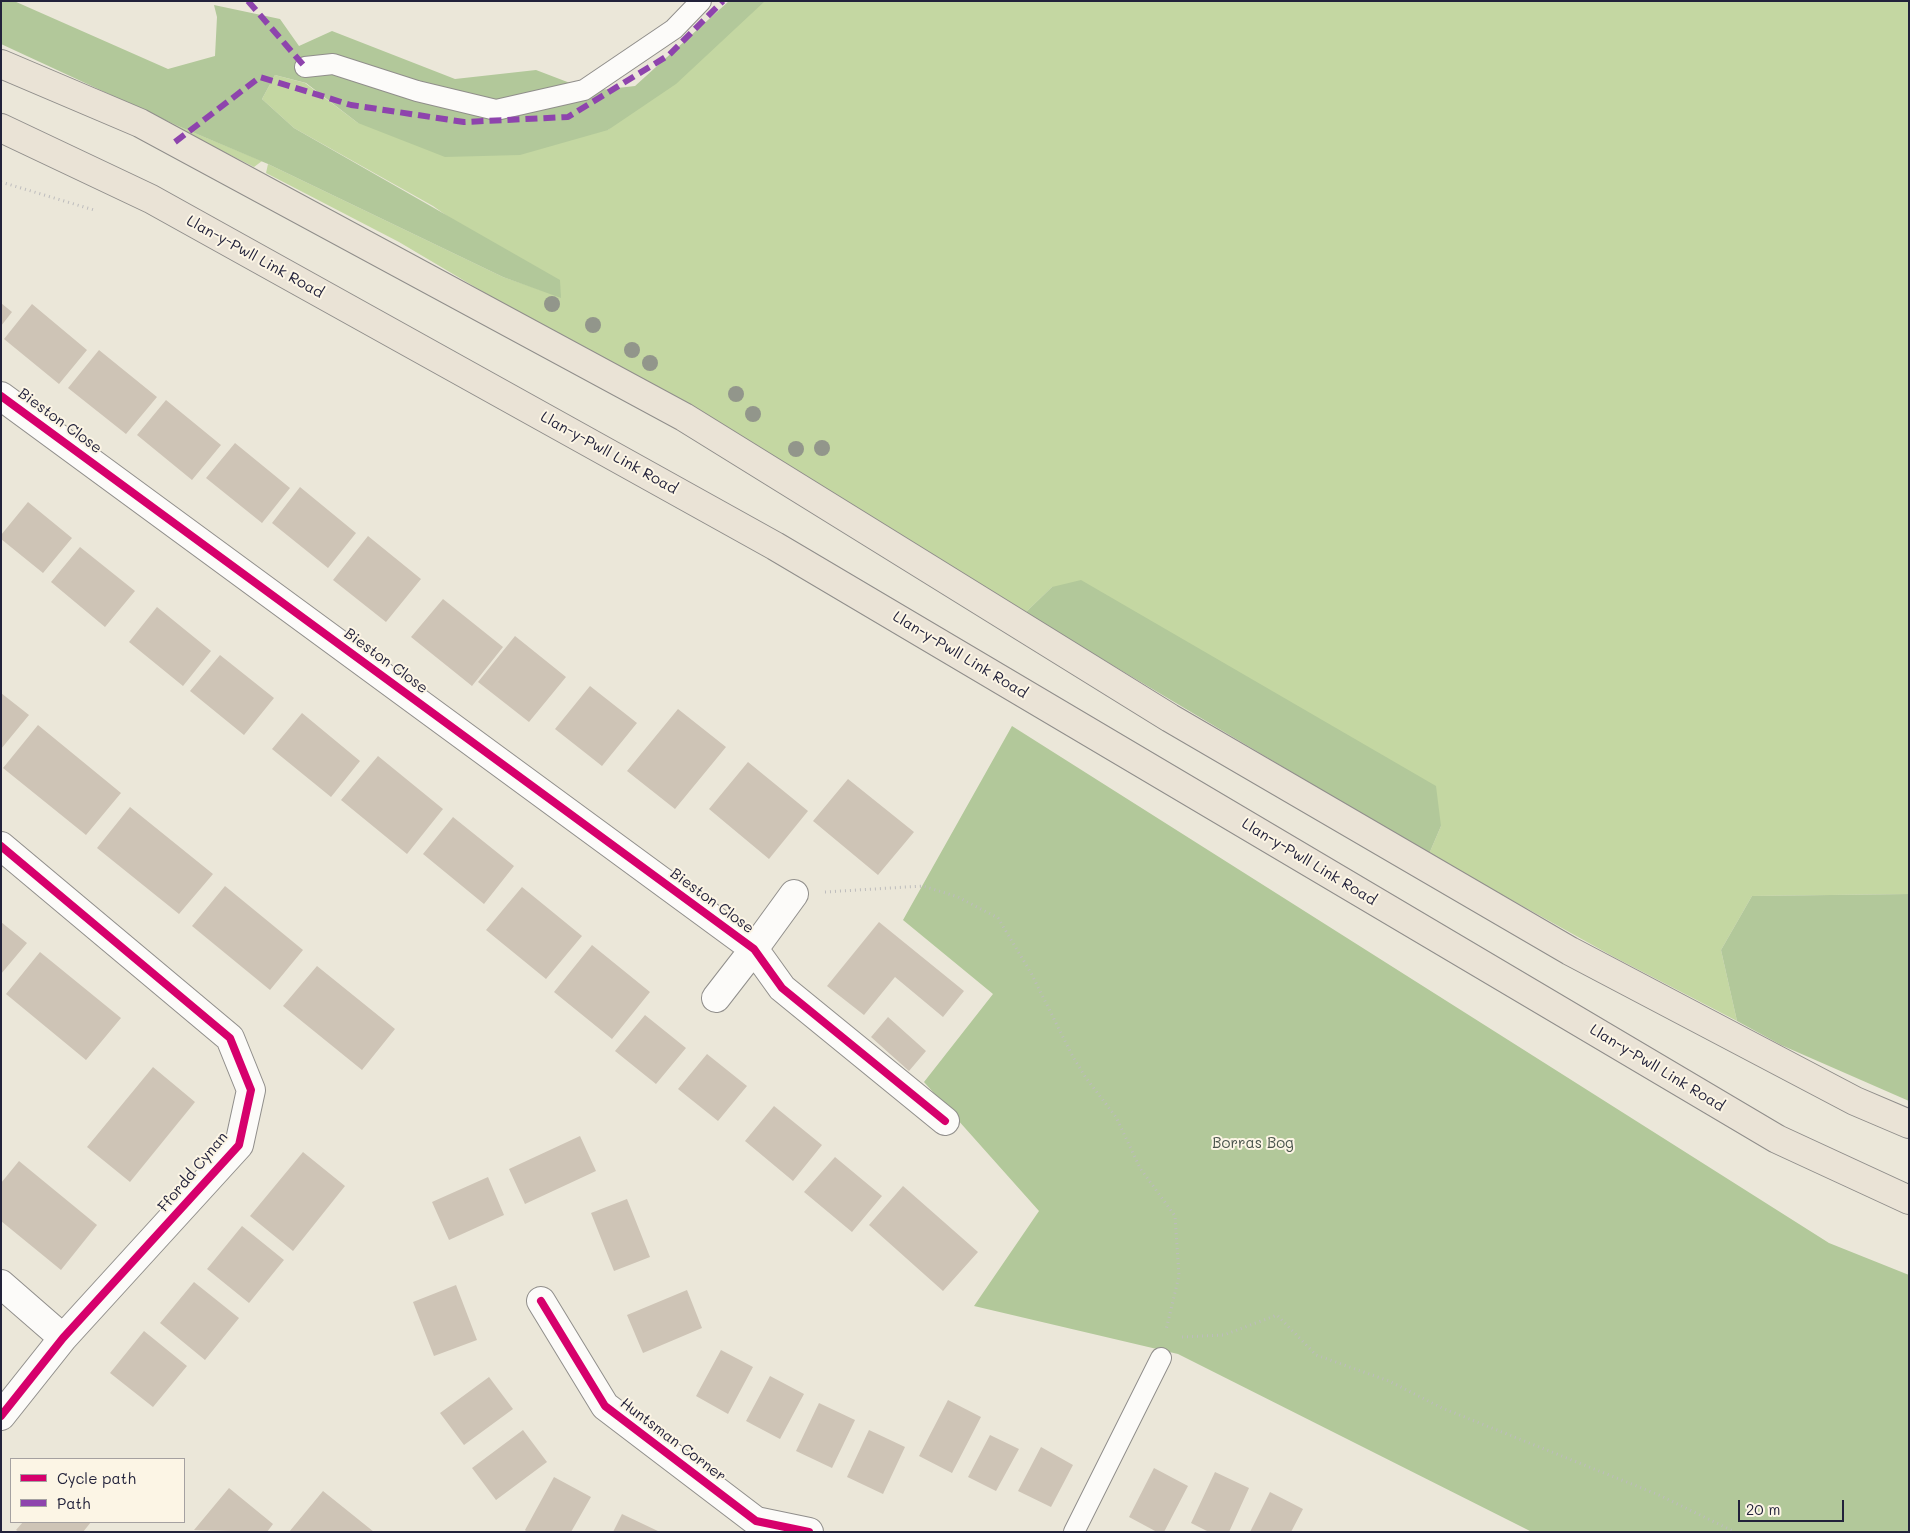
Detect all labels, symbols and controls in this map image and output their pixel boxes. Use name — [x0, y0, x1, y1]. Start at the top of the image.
street label: Llan-y-Pwll Link Road — [183, 212, 327, 302]
street label: Bieston Close — [15, 385, 105, 457]
street label: Llan-y-Pwll Link Road — [537, 408, 681, 498]
street label: Llan-y-Pwll Link Road — [889, 608, 1031, 702]
street label: Bieston Close — [341, 625, 431, 697]
street label: Llan-y-Pwll Link Road — [1238, 815, 1380, 909]
street label: Bieston Close — [667, 865, 757, 937]
street label: Llan-y-Pwll Link Road — [1586, 1021, 1728, 1115]
street label: Ffordd Cynan — [154, 1128, 232, 1216]
park label: Borras Bog — [1212, 1134, 1294, 1152]
street label: Huntsman Corner — [617, 1394, 729, 1486]
legend — [10, 1458, 185, 1523]
text: Cycle path — [57, 1468, 136, 1488]
scale bar — [1740, 1490, 1846, 1522]
text: Path — [57, 1493, 91, 1513]
text: 20 m — [1746, 1499, 1780, 1519]

